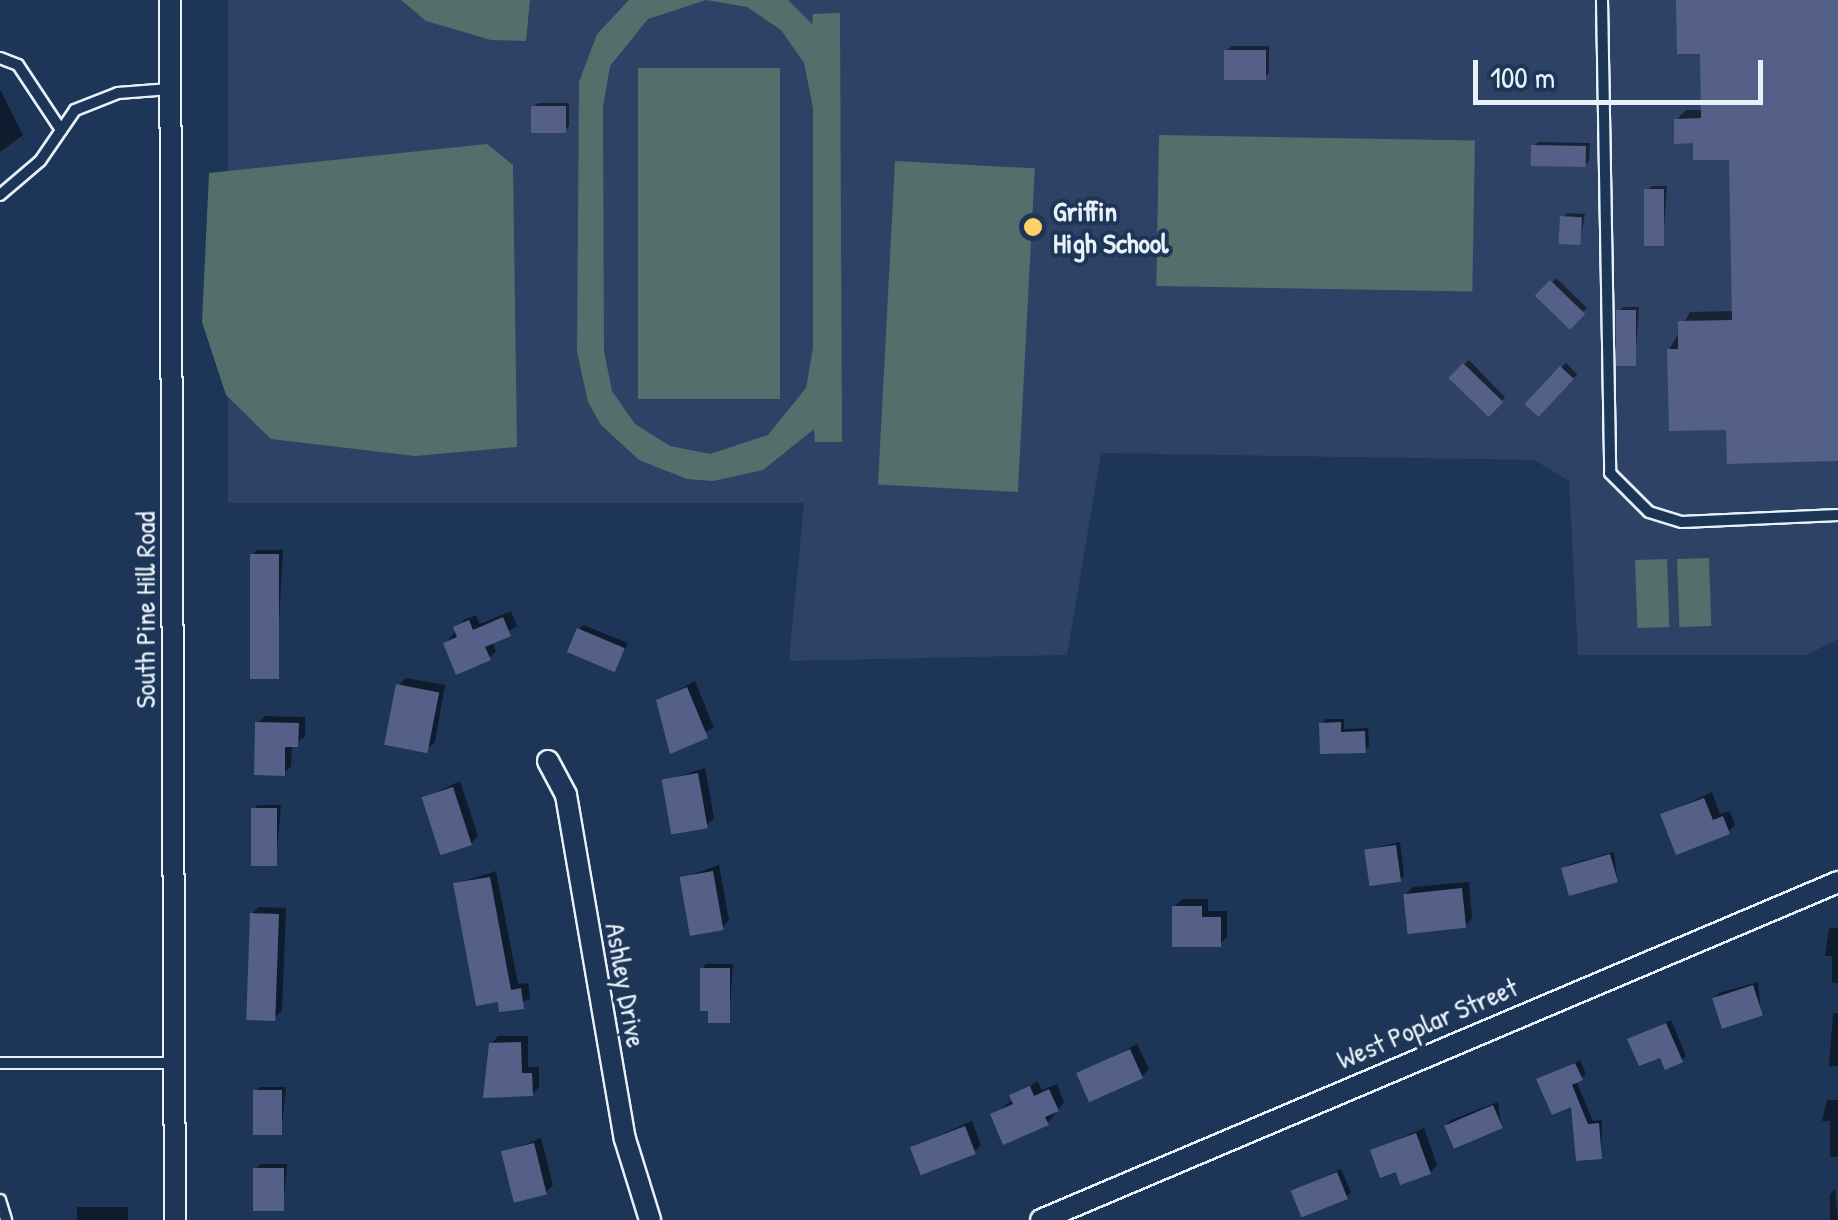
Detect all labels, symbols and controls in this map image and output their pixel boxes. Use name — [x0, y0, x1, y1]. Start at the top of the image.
scale bar — [1478, 40, 1768, 102]
text: 100 m — [1490, 57, 1555, 97]
place label: Griffin High School — [1053, 194, 1169, 260]
marker: Griffin High School — [1022, 216, 1044, 238]
street label: South Pine Hill Road — [128, 512, 162, 708]
street label: Ashley Drive — [599, 920, 653, 1050]
street label: West Poplar Street — [1332, 970, 1522, 1076]

